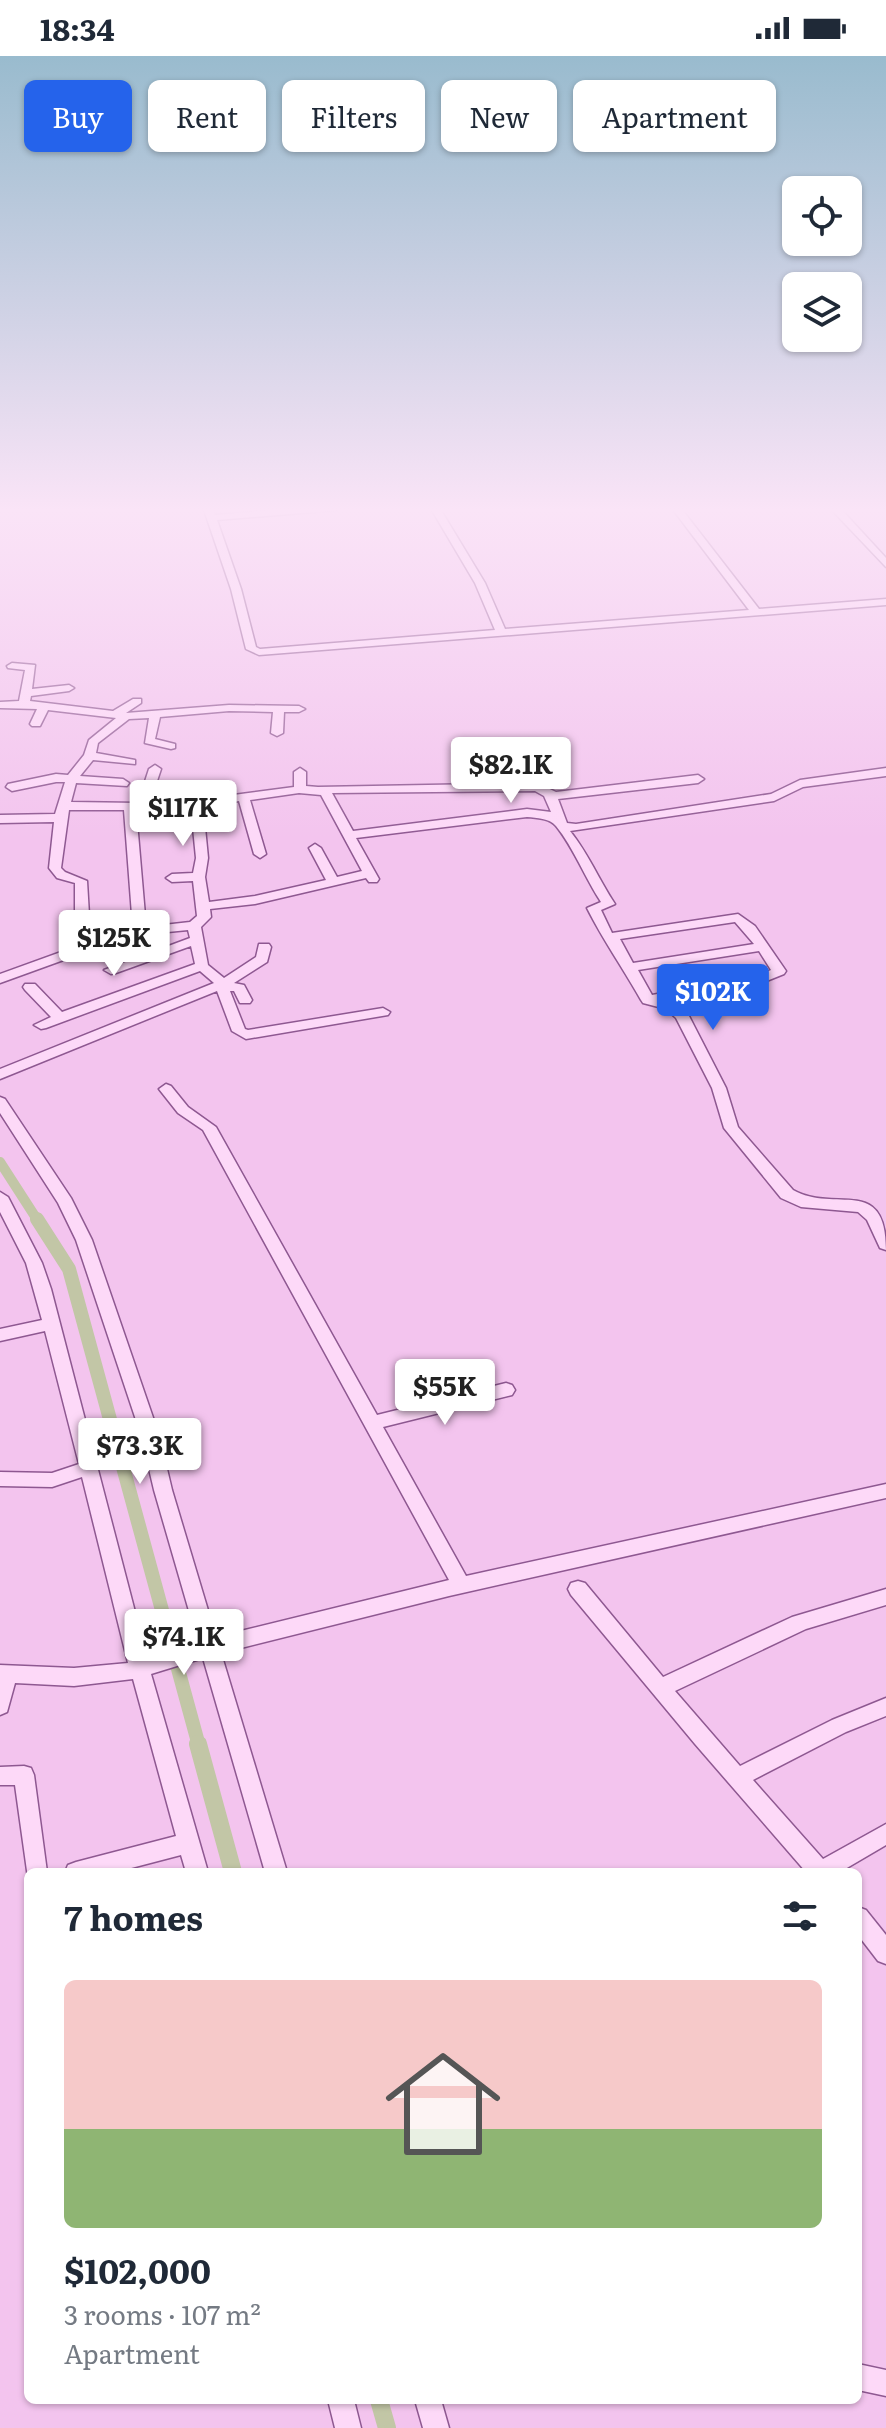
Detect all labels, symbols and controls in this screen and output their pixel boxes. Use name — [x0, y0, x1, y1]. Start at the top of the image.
text: 18:34 — [40, 6, 115, 50]
chip: Buy — [24, 80, 132, 152]
chip: Rent — [148, 80, 266, 152]
chip: Filters — [282, 80, 425, 152]
chip: New — [441, 80, 557, 152]
chip: Apartment — [573, 80, 776, 152]
map controls — [782, 176, 862, 352]
button: locate — [782, 176, 862, 256]
button: layers — [782, 272, 862, 352]
pin: $82.1K — [446, 737, 576, 805]
text: $82.1K — [469, 743, 553, 782]
pin: $117K — [127, 780, 239, 848]
text: $117K — [148, 786, 218, 825]
pin: $125K — [58, 910, 170, 978]
text: $125K — [77, 916, 151, 955]
pin: $102K — [657, 964, 769, 1032]
text: $102K — [675, 970, 751, 1009]
pin: $55K — [398, 1359, 492, 1427]
text: $55K — [413, 1365, 477, 1404]
pin: $73.3K — [75, 1418, 205, 1486]
text: $73.3K — [96, 1424, 184, 1463]
pin: $74.1K — [119, 1609, 249, 1677]
text: $74.1K — [142, 1615, 226, 1654]
text: 7 homes — [64, 1891, 203, 1941]
icon: filters — [778, 1894, 822, 1938]
icon: home — [371, 2032, 515, 2176]
text: $102,000 — [64, 2244, 211, 2294]
text: 3 rooms · 107 m² — [64, 2294, 261, 2333]
text: Apartment — [64, 2333, 200, 2372]

